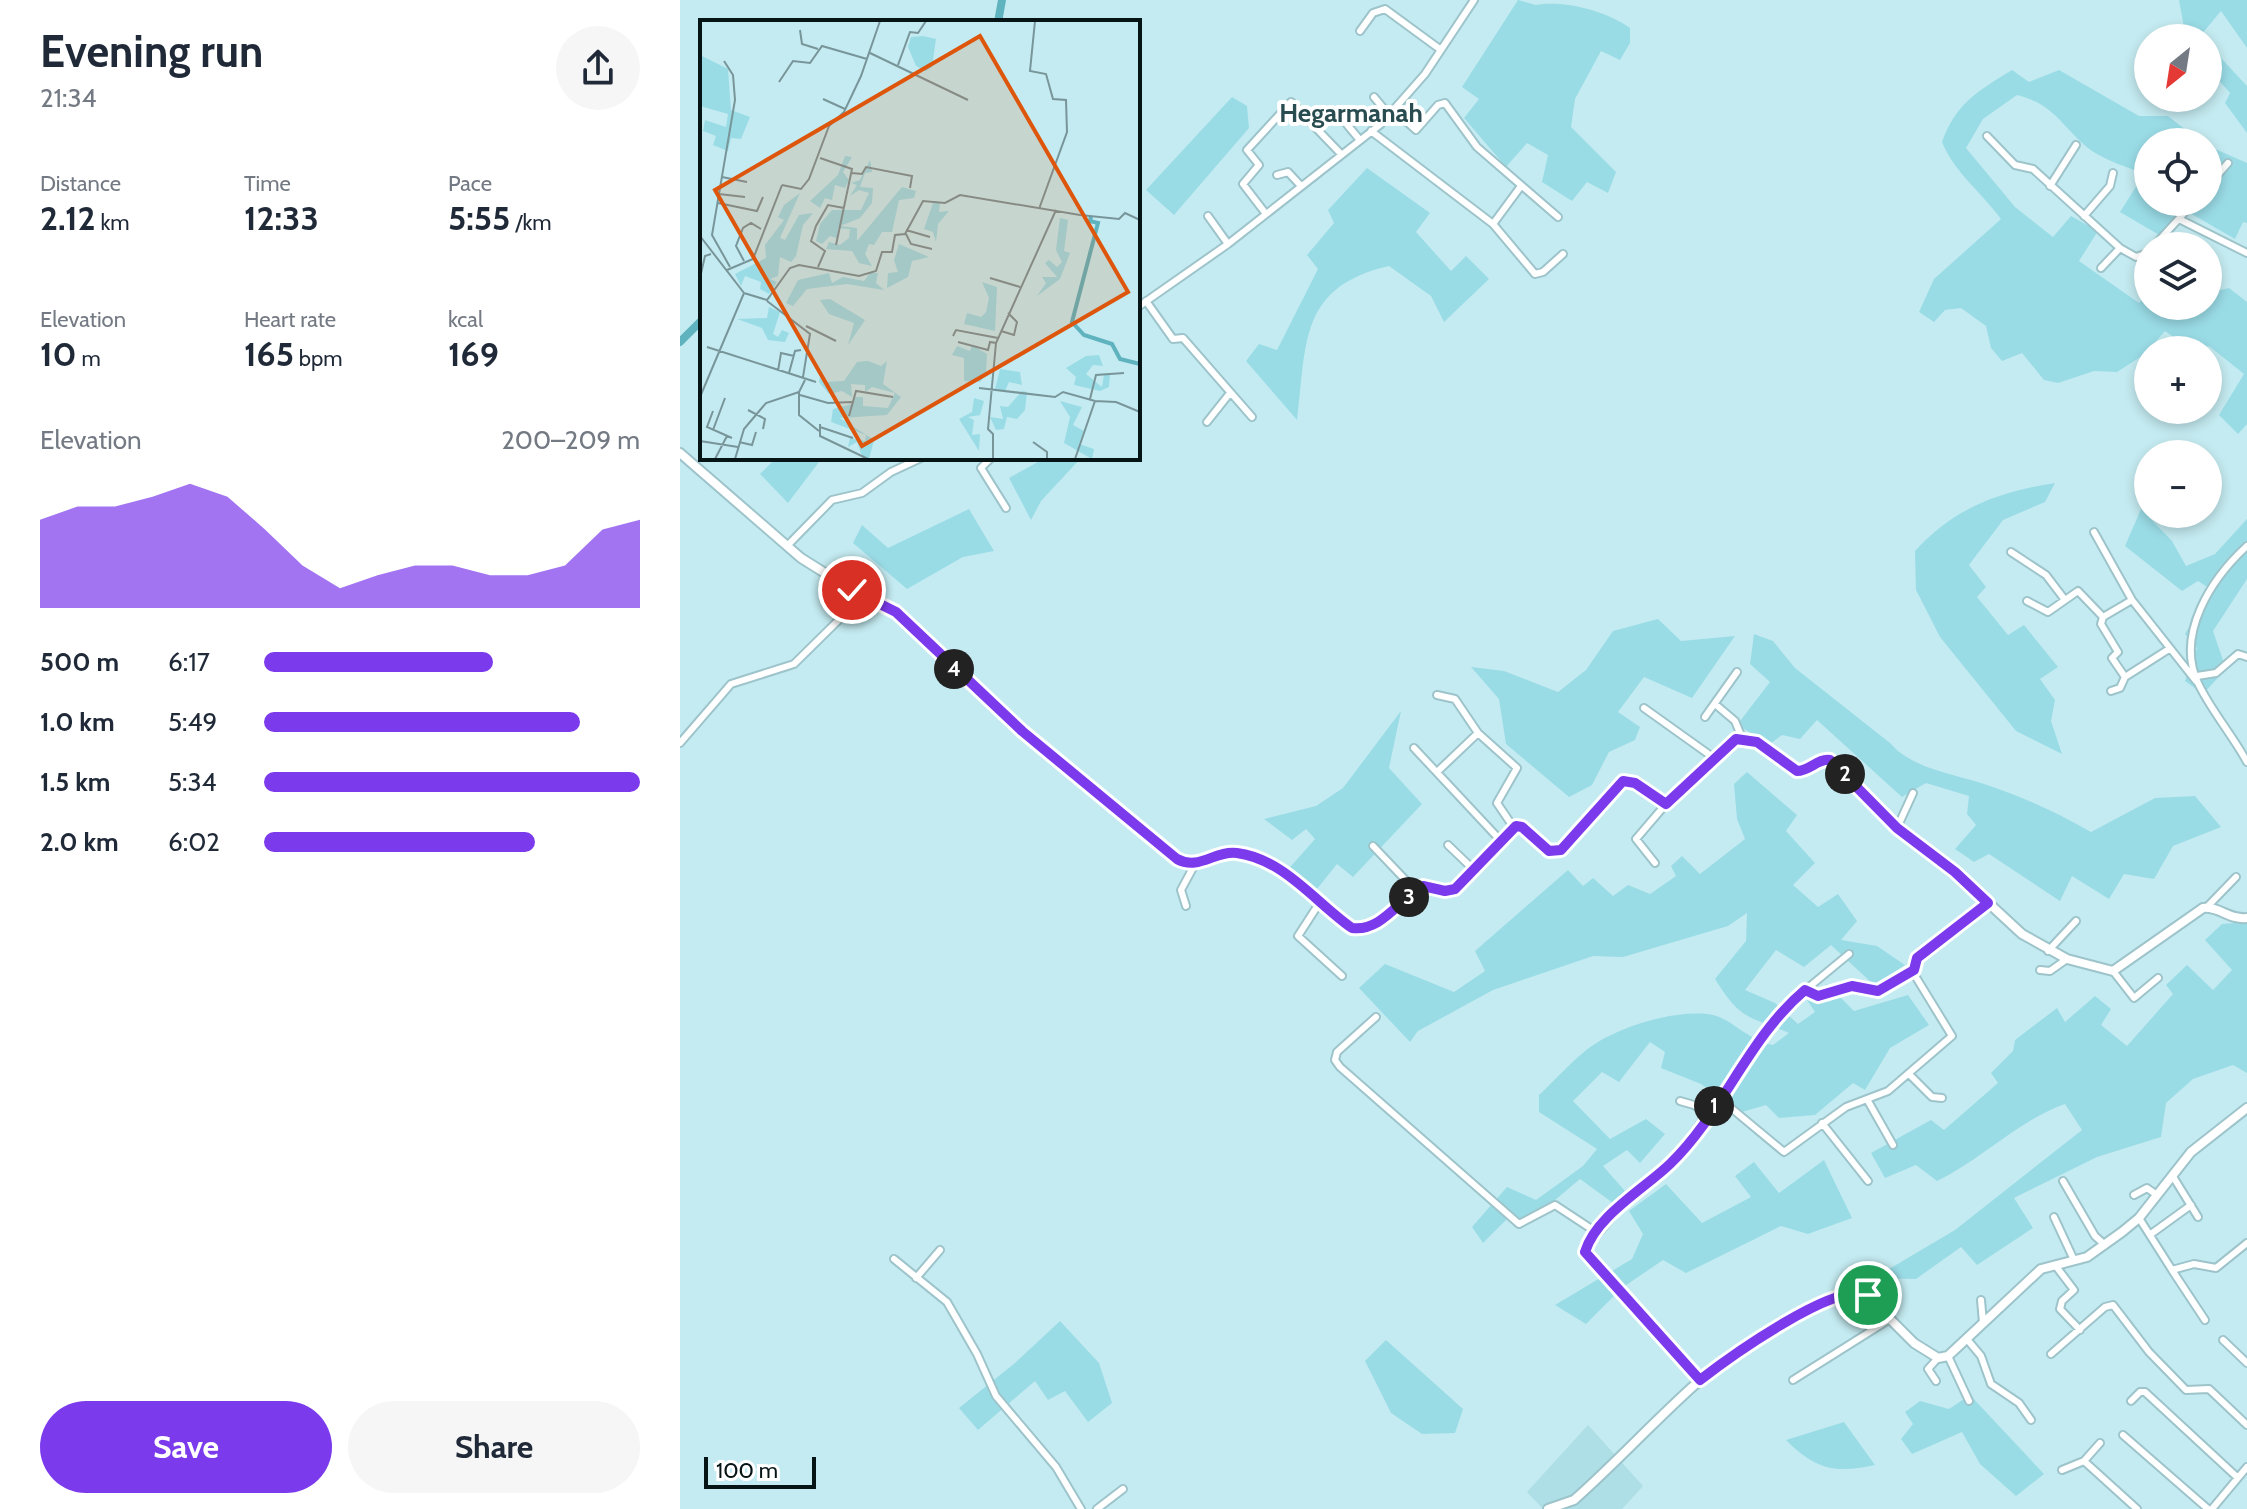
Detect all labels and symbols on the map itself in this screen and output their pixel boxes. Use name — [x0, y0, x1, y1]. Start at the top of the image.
inset map — [700, 20, 1140, 460]
north arrow — [2134, 24, 2222, 112]
district label: Hegarmanah — [1279, 97, 1423, 129]
pin — [818, 556, 886, 624]
pin: 4 — [934, 649, 974, 689]
pin: 2 — [1825, 754, 1865, 794]
pin: 3 — [1389, 877, 1429, 917]
pin: 1 — [1694, 1086, 1734, 1126]
pin — [1834, 1261, 1902, 1329]
scale bar — [704, 1453, 816, 1489]

